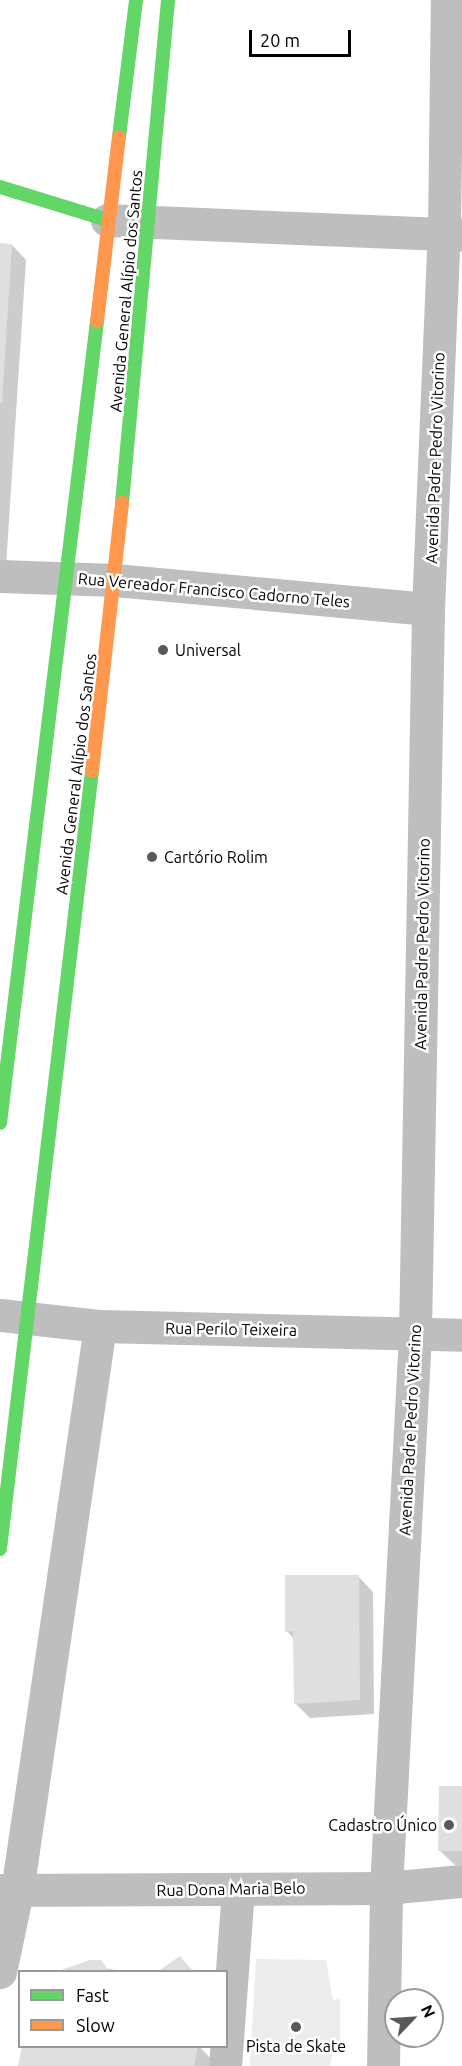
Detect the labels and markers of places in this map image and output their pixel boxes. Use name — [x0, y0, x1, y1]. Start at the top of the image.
place label: Universal — [175, 640, 241, 660]
marker: Universal — [156, 643, 170, 657]
place label: Cartório Rolim — [164, 847, 268, 867]
marker: Cartório Rolim — [145, 850, 159, 864]
place label: Cadastro Único — [328, 1815, 437, 1835]
marker: Cadastro Único — [442, 1818, 456, 1832]
marker: Pista de Skate — [289, 2020, 303, 2034]
place label: Pista de Skate — [246, 2036, 346, 2056]

